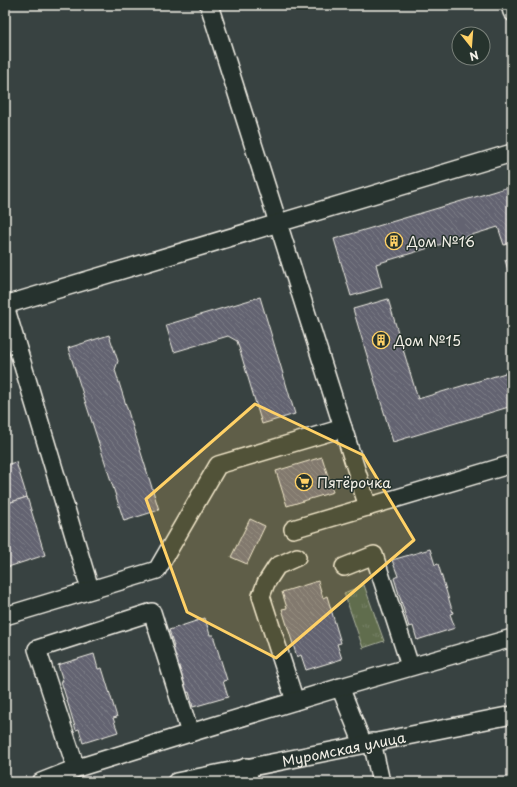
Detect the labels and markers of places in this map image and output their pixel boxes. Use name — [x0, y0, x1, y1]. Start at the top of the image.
building icon: Дом №16 — [384, 231, 404, 251]
place label: Дом №16 — [406, 231, 475, 252]
building icon: Дом №15 — [371, 330, 391, 350]
place label: Дом №15 — [393, 330, 461, 351]
supermarket icon: Пятёрочка — [294, 472, 314, 492]
place label: Пятёрочка — [317, 472, 391, 493]

